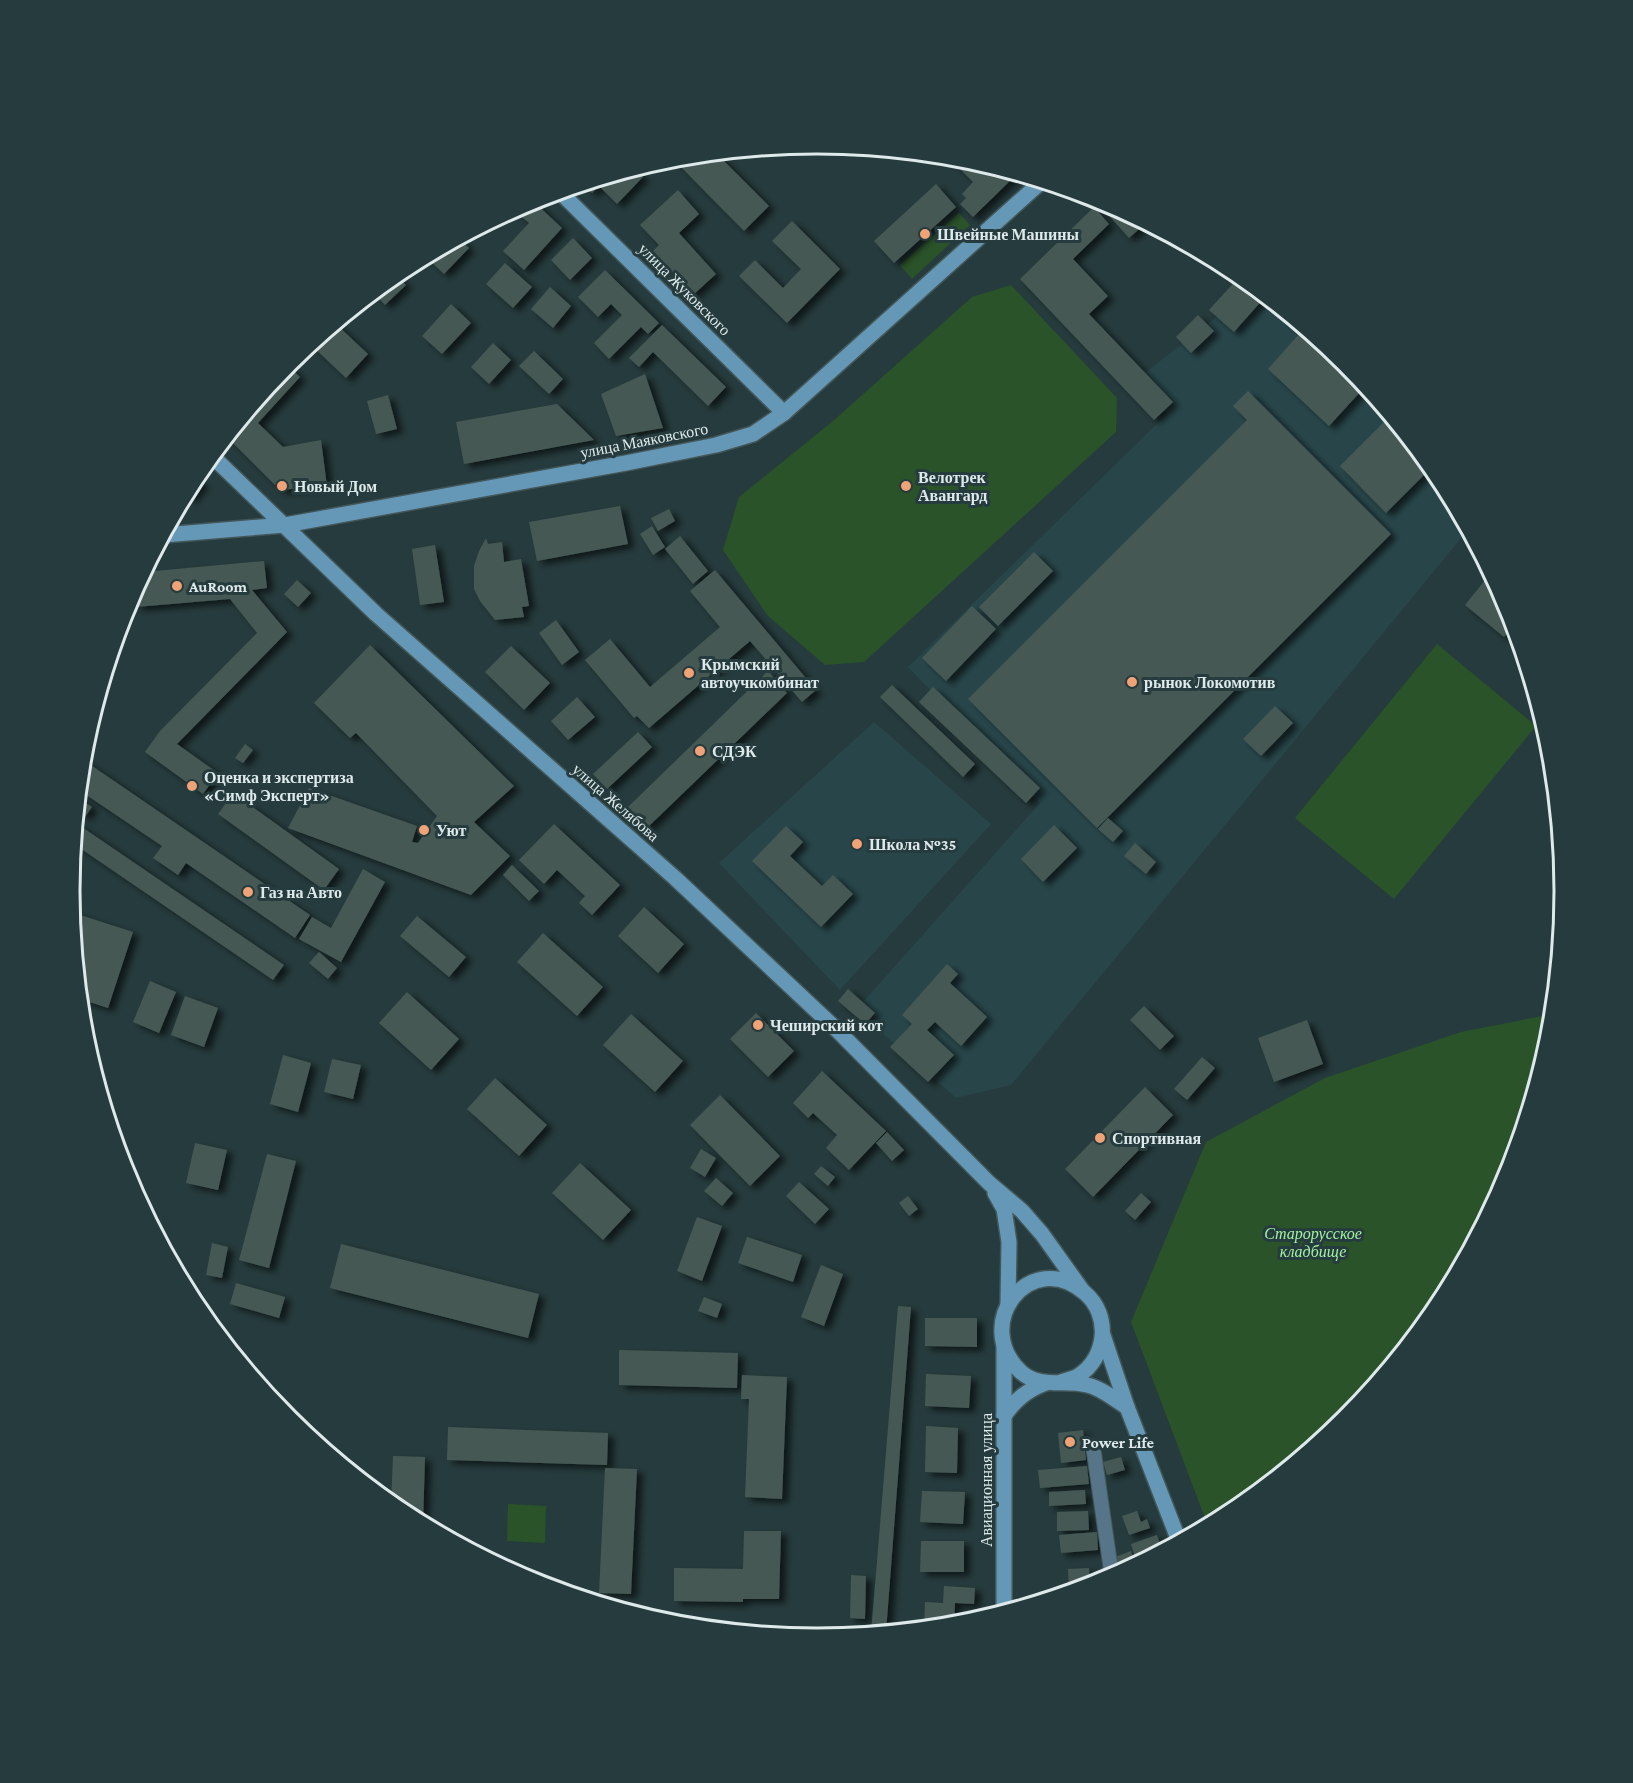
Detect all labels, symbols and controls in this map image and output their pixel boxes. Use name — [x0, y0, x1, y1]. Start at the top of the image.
place label: Швейные Машины — [937, 226, 1079, 243]
marker: Швейные Машины — [918, 227, 932, 241]
street label: улица Жуковского — [635, 240, 734, 339]
street label: улица Маяковского — [579, 420, 710, 462]
place label: Велотрек Авангард — [918, 469, 987, 505]
place label: Новый Дом — [294, 478, 377, 496]
marker: Новый Дом — [275, 479, 289, 493]
marker: Велотрек Авангард — [899, 479, 913, 493]
place label: AuRoom — [188, 578, 248, 595]
marker: AuRoom — [170, 579, 184, 593]
place label: Крымский автоучкомбинат — [701, 656, 819, 692]
marker: Крымский автоучкомбинат — [682, 666, 696, 680]
place label: рынок Локомотив — [1144, 674, 1276, 692]
marker: рынок Локомотив — [1125, 675, 1139, 689]
place label: СДЭК — [712, 743, 757, 761]
marker: СДЭК — [693, 744, 707, 758]
street label: улица Желябова — [568, 760, 662, 845]
place label: Оценка и экспертиза «Симф Эксперт» — [204, 769, 354, 805]
marker: Оценка и экспертиза «Симф Эксперт» — [185, 779, 199, 793]
place label: Уют — [436, 822, 466, 839]
marker: Уют — [417, 823, 431, 837]
place label: Школа №35 — [869, 836, 956, 853]
marker: Школа №35 — [850, 837, 864, 851]
place label: Газ на Авто — [260, 884, 342, 901]
marker: Газ на Авто — [241, 885, 255, 899]
place label: Чеширский кот — [770, 1017, 883, 1035]
marker: Чеширский кот — [751, 1018, 765, 1032]
place label: Спортивная — [1112, 1130, 1201, 1148]
marker: Спортивная — [1093, 1131, 1107, 1145]
park label: Старорусское кладбище — [1264, 1225, 1362, 1261]
street label: Авиационная улица — [978, 1413, 996, 1547]
place label: Power Life — [1082, 1434, 1154, 1451]
marker: Power Life — [1063, 1435, 1077, 1449]

